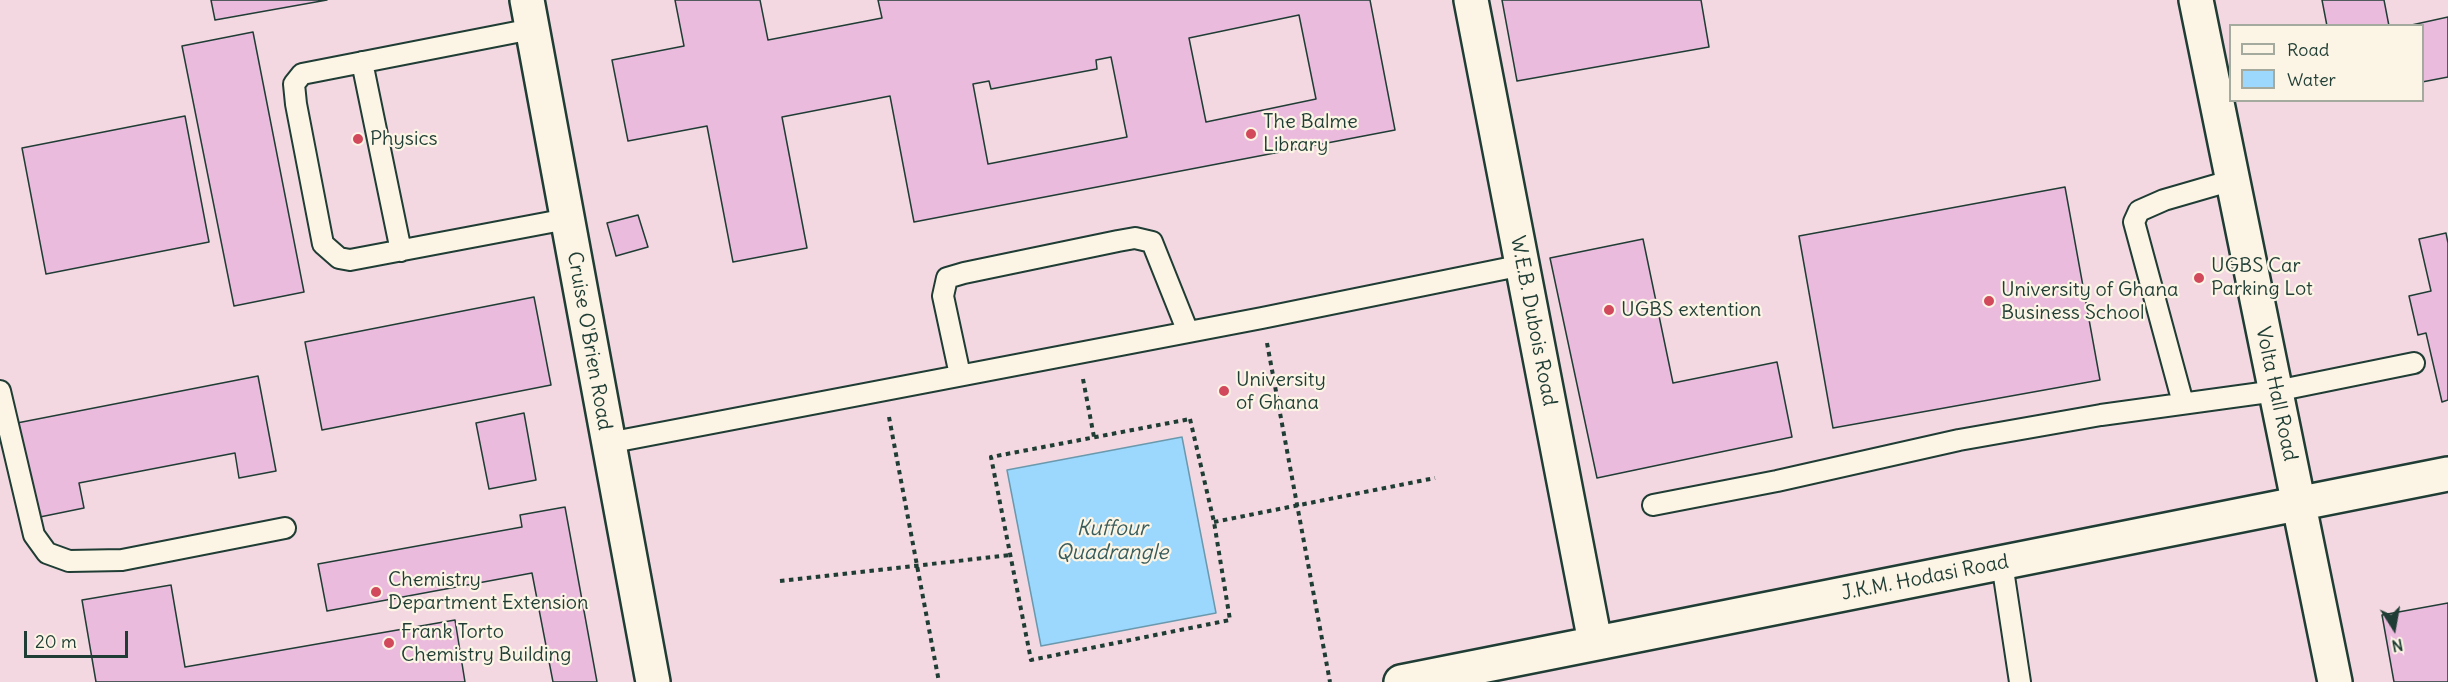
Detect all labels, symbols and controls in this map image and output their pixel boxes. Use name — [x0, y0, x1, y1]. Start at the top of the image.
legend — [2229, 24, 2424, 102]
text: Road — [2287, 38, 2329, 61]
text: Water — [2287, 68, 2336, 91]
place label: The Balme Library — [1263, 110, 1358, 157]
place label: Physics — [370, 127, 438, 151]
marker: The Balme Library — [1244, 127, 1258, 141]
marker: Physics — [351, 132, 365, 146]
street label: W.E.B. Dubois Road — [1505, 234, 1561, 408]
street label: Cruise O'Brien Road — [561, 250, 617, 432]
place label: UGBS Car Parking Lot — [2211, 254, 2313, 301]
marker: UGBS Car Parking Lot — [2192, 271, 2206, 285]
place label: University of Ghana Business School — [2001, 278, 2178, 325]
marker: University of Ghana Business School — [1982, 294, 1996, 308]
place label: UGBS extention — [1621, 298, 1761, 322]
marker: UGBS extention — [1602, 303, 1616, 317]
street label: Volta Hall Road — [2250, 325, 2302, 463]
place label: University of Ghana — [1236, 368, 1326, 415]
marker: University of Ghana — [1217, 384, 1231, 398]
water label: Kuffour Quadrangle — [1056, 516, 1168, 566]
street label: J.K.M. Hodasi Road — [1839, 550, 2011, 606]
place label: Chemistry Department Extension — [388, 568, 589, 615]
marker: Chemistry Department Extension — [369, 585, 383, 599]
north arrow — [2364, 598, 2424, 658]
scale bar — [27, 619, 130, 657]
place label: Frank Torto Chemistry Building — [401, 620, 571, 667]
text: 20 m — [35, 630, 77, 653]
text: N — [2390, 635, 2405, 657]
marker: Frank Torto Chemistry Building — [382, 636, 396, 650]

